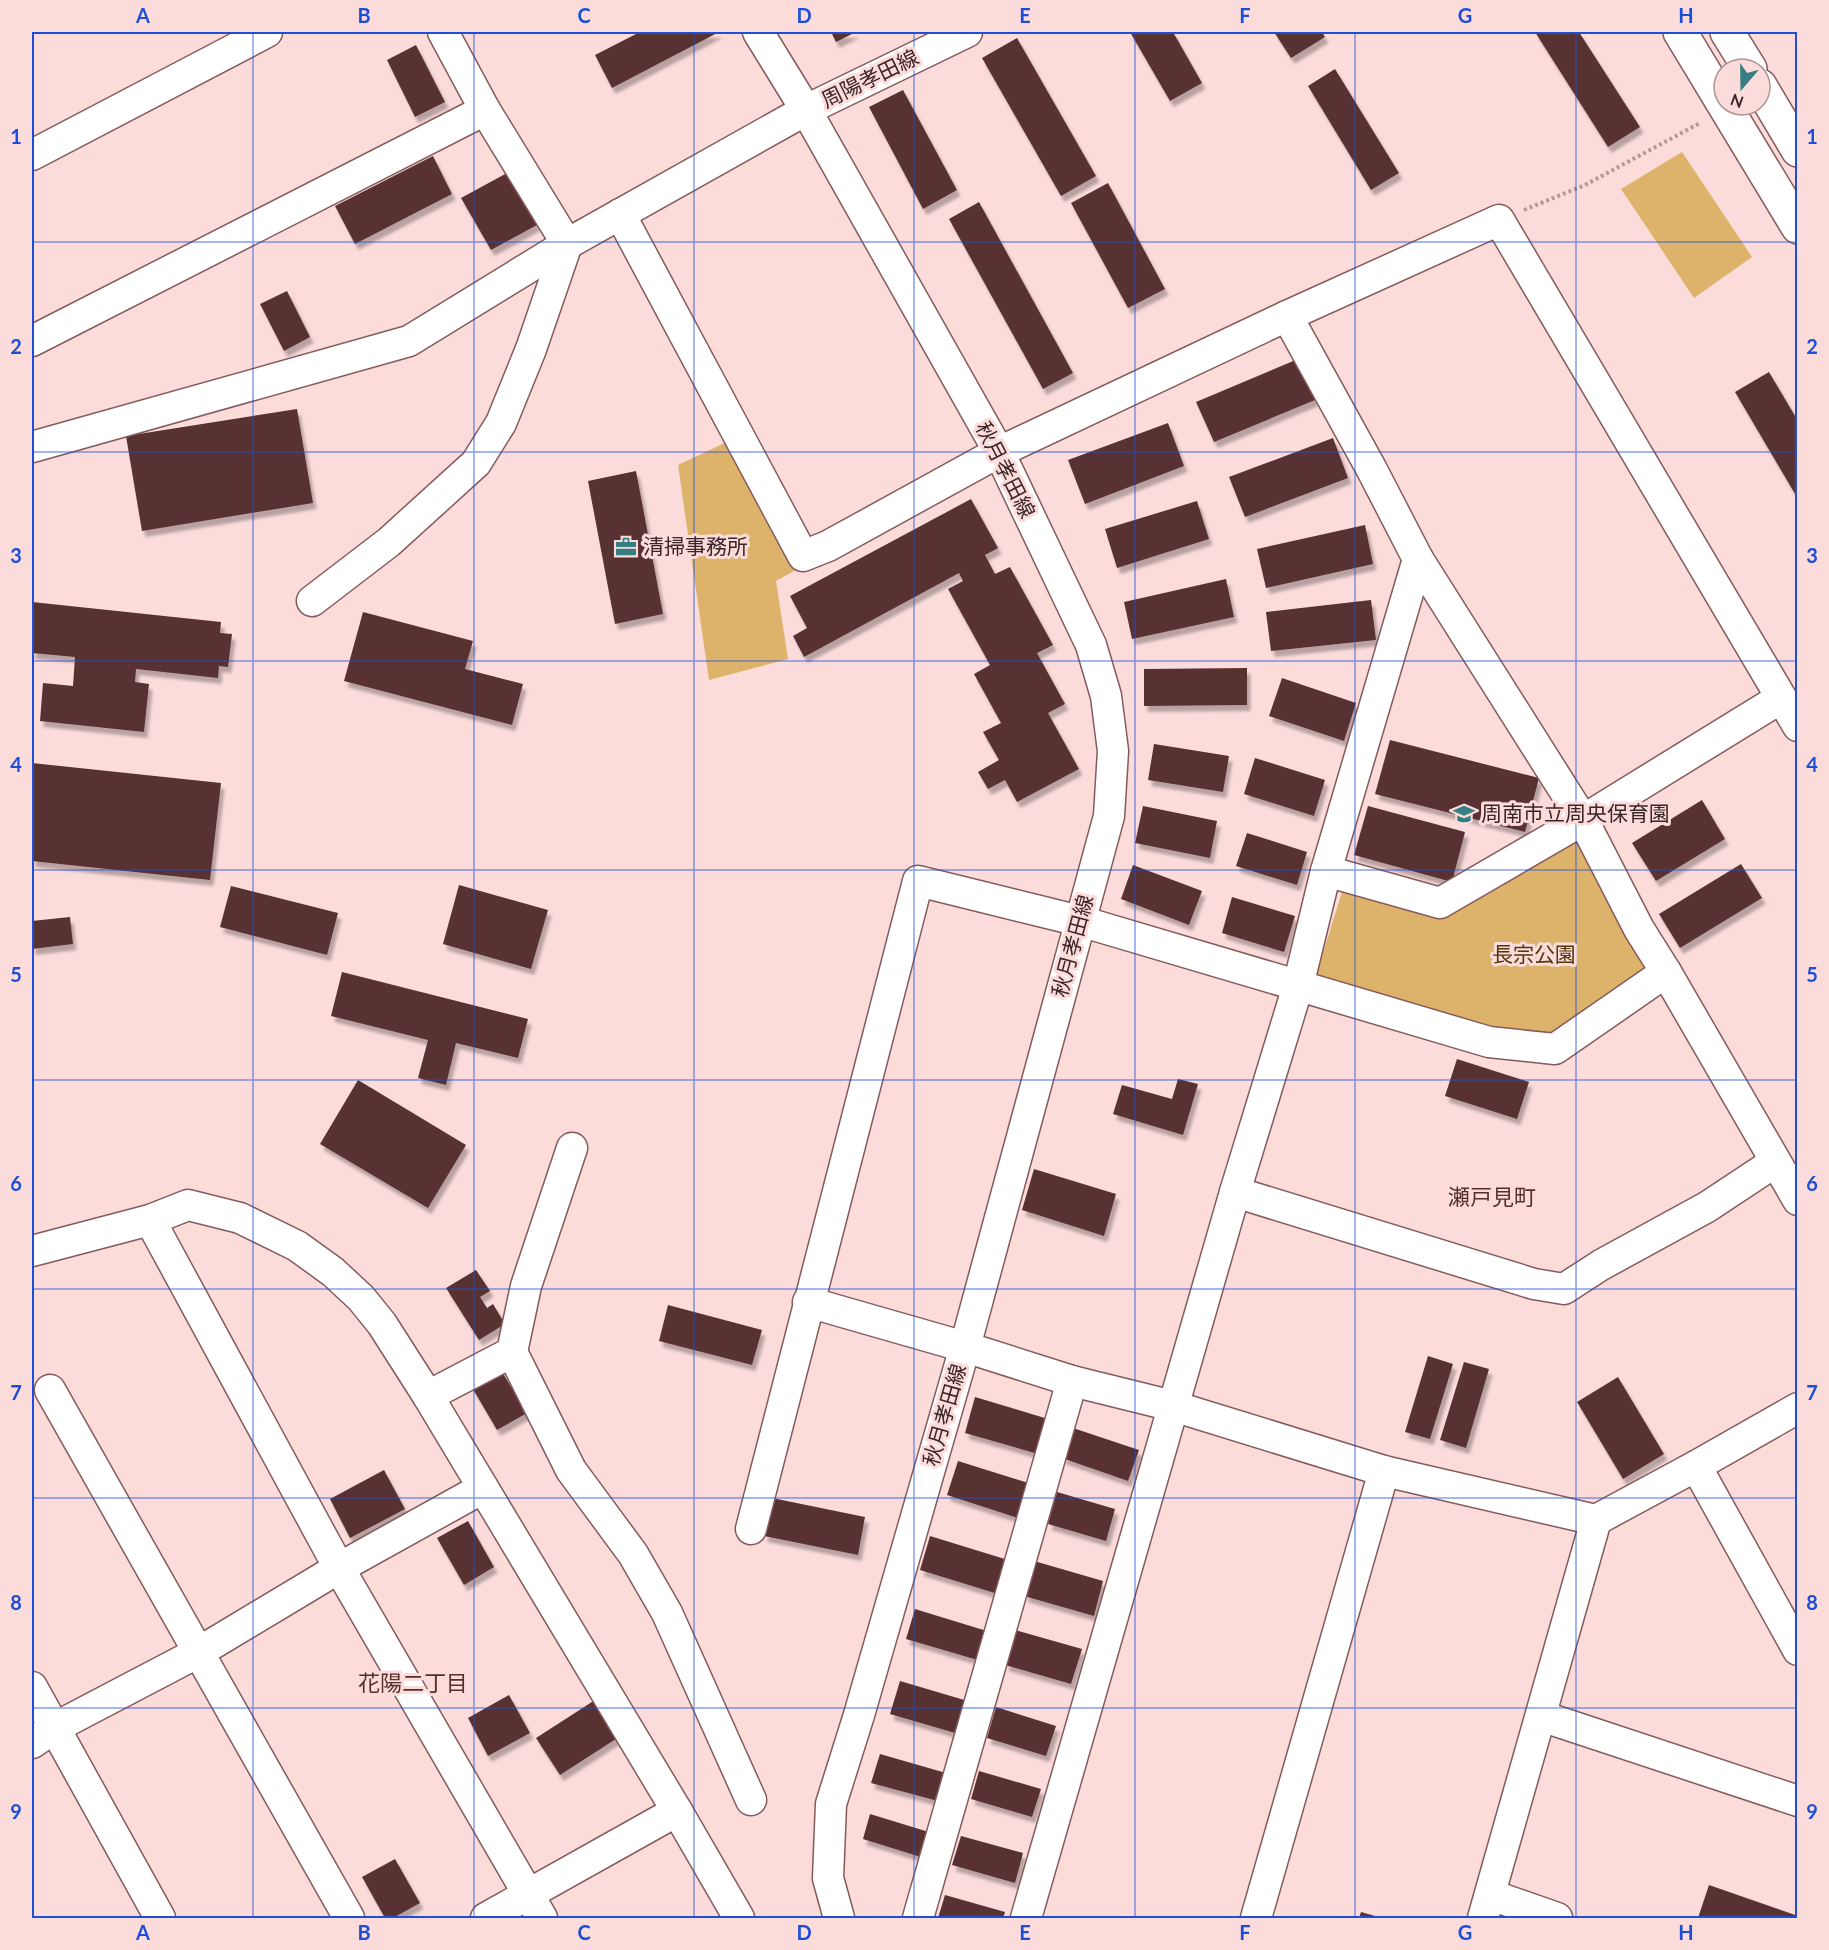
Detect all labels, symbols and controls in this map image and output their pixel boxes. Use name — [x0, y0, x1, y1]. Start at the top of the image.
text: A — [135, 3, 150, 27]
text: B — [357, 3, 371, 27]
text: C — [577, 3, 591, 27]
text: D — [796, 3, 812, 27]
text: E — [1019, 3, 1031, 27]
text: F — [1239, 3, 1251, 27]
text: G — [1458, 3, 1472, 27]
text: H — [1678, 3, 1694, 27]
street label: 周陽孝田線 — [817, 43, 922, 112]
north arrow — [1712, 57, 1772, 117]
text: N — [1728, 91, 1746, 113]
text: 1 — [10, 124, 22, 148]
text: 1 — [1806, 124, 1818, 148]
text: 2 — [10, 334, 22, 358]
text: 2 — [1806, 334, 1818, 358]
street label: 秋月孝田線 — [971, 417, 1041, 522]
place label: 清掃事務所 — [643, 533, 748, 558]
office icon: 清掃事務所 — [614, 535, 638, 559]
text: 3 — [10, 543, 22, 567]
text: 3 — [1806, 543, 1818, 567]
text: 4 — [10, 752, 22, 776]
text: 4 — [1806, 752, 1818, 776]
place label: 周南市立周央保育園 — [1481, 800, 1670, 825]
school or university icon: 周南市立周央保育園 — [1452, 802, 1476, 826]
street label: 秋月孝田線 — [1046, 892, 1097, 1000]
park label: 長宗公園 — [1492, 941, 1576, 966]
text: 5 — [10, 962, 22, 986]
text: 5 — [1806, 962, 1818, 986]
text: 6 — [10, 1171, 22, 1195]
text: 6 — [1806, 1171, 1818, 1195]
district label: 瀬戸見町 — [1448, 1183, 1536, 1210]
street label: 秋月孝田線 — [917, 1361, 970, 1468]
text: 7 — [10, 1380, 22, 1404]
text: 7 — [1806, 1380, 1818, 1404]
text: 8 — [10, 1590, 22, 1614]
text: 8 — [1806, 1590, 1818, 1614]
district label: 花陽二丁目 — [358, 1669, 468, 1696]
text: 9 — [10, 1799, 22, 1823]
text: 9 — [1806, 1799, 1818, 1823]
text: A — [135, 1920, 150, 1944]
text: B — [357, 1920, 371, 1944]
text: C — [577, 1920, 591, 1944]
text: D — [796, 1920, 812, 1944]
text: E — [1019, 1920, 1031, 1944]
text: F — [1239, 1920, 1251, 1944]
text: G — [1458, 1920, 1472, 1944]
text: H — [1678, 1920, 1694, 1944]

